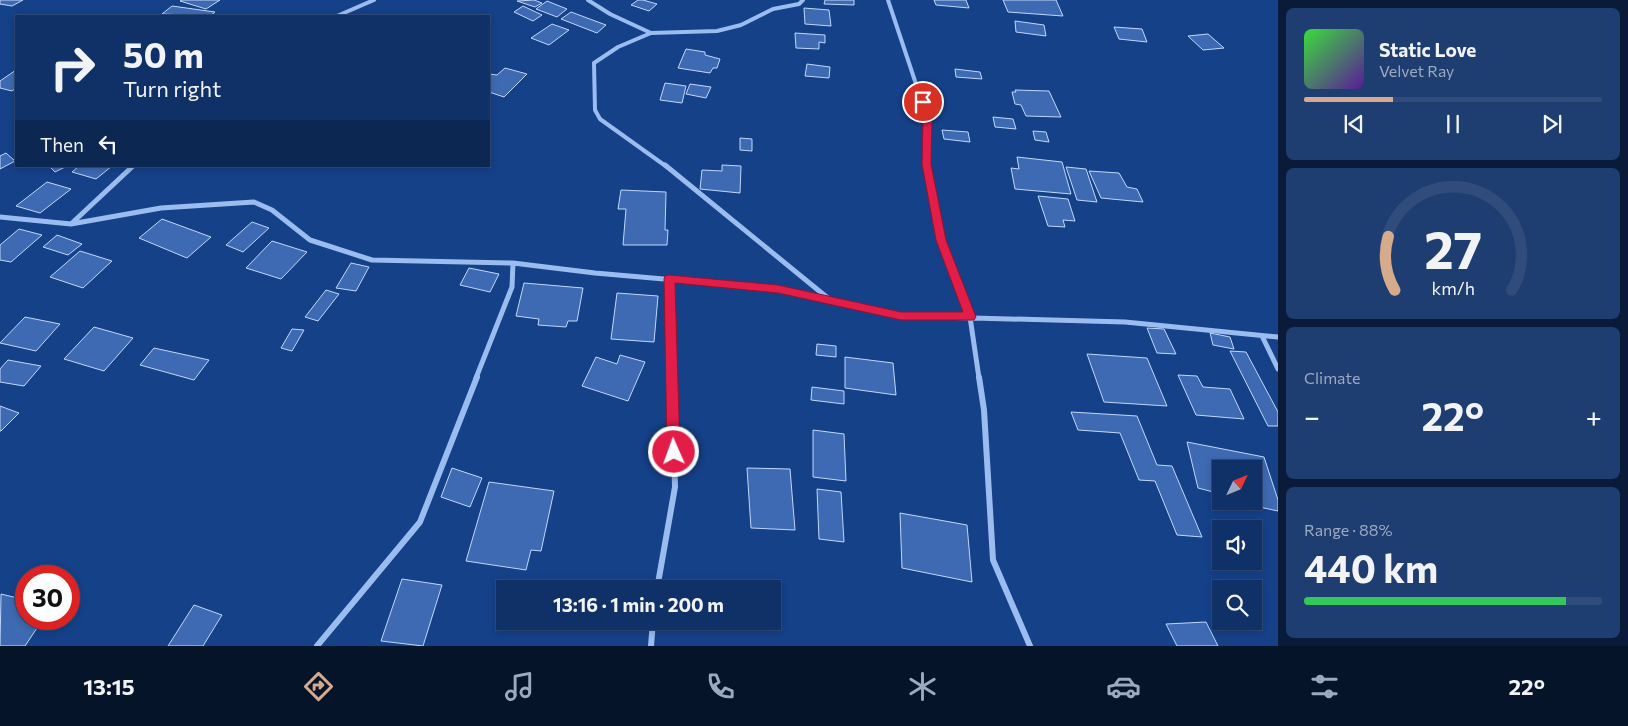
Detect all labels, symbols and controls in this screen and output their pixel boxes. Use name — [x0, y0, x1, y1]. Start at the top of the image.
text: 50 m — [123, 32, 204, 75]
icon: right — [40, 35, 105, 100]
text: Static Love — [1379, 38, 1476, 61]
text: Velvet Ray — [1379, 61, 1454, 80]
text: Turn right — [123, 75, 221, 102]
pin — [902, 81, 944, 123]
icon: arrive — [909, 88, 937, 116]
icon: previous — [1340, 110, 1368, 138]
icon: pause — [1439, 110, 1467, 138]
icon: next — [1538, 110, 1566, 138]
icon: left — [94, 130, 122, 158]
text: Then — [40, 133, 84, 156]
text: 27 — [1424, 216, 1482, 280]
text: km/h — [1431, 277, 1475, 299]
text: Climate — [1304, 368, 1360, 387]
text: 22° — [1421, 392, 1484, 439]
text: − — [1304, 399, 1320, 433]
text: + — [1586, 399, 1602, 433]
position arrow — [647, 425, 699, 477]
north arrow — [1212, 460, 1262, 510]
map controls — [1212, 460, 1262, 630]
button: sound — [1212, 520, 1262, 570]
text: Range · 88% — [1304, 520, 1393, 539]
text: 440 km — [1304, 544, 1438, 591]
speed limit sign: 30 — [15, 565, 80, 630]
button: search — [1212, 580, 1262, 630]
text: 13:16 · 1 min · 200 m — [553, 593, 724, 616]
icon: directions — [301, 669, 336, 704]
icon: music — [502, 669, 537, 704]
icon: phone — [703, 669, 738, 704]
icon: climate — [905, 669, 940, 704]
icon: car — [1106, 669, 1141, 704]
icon: filters — [1307, 669, 1342, 704]
text: 13:15 — [83, 673, 135, 700]
text: 22° — [1509, 673, 1545, 700]

